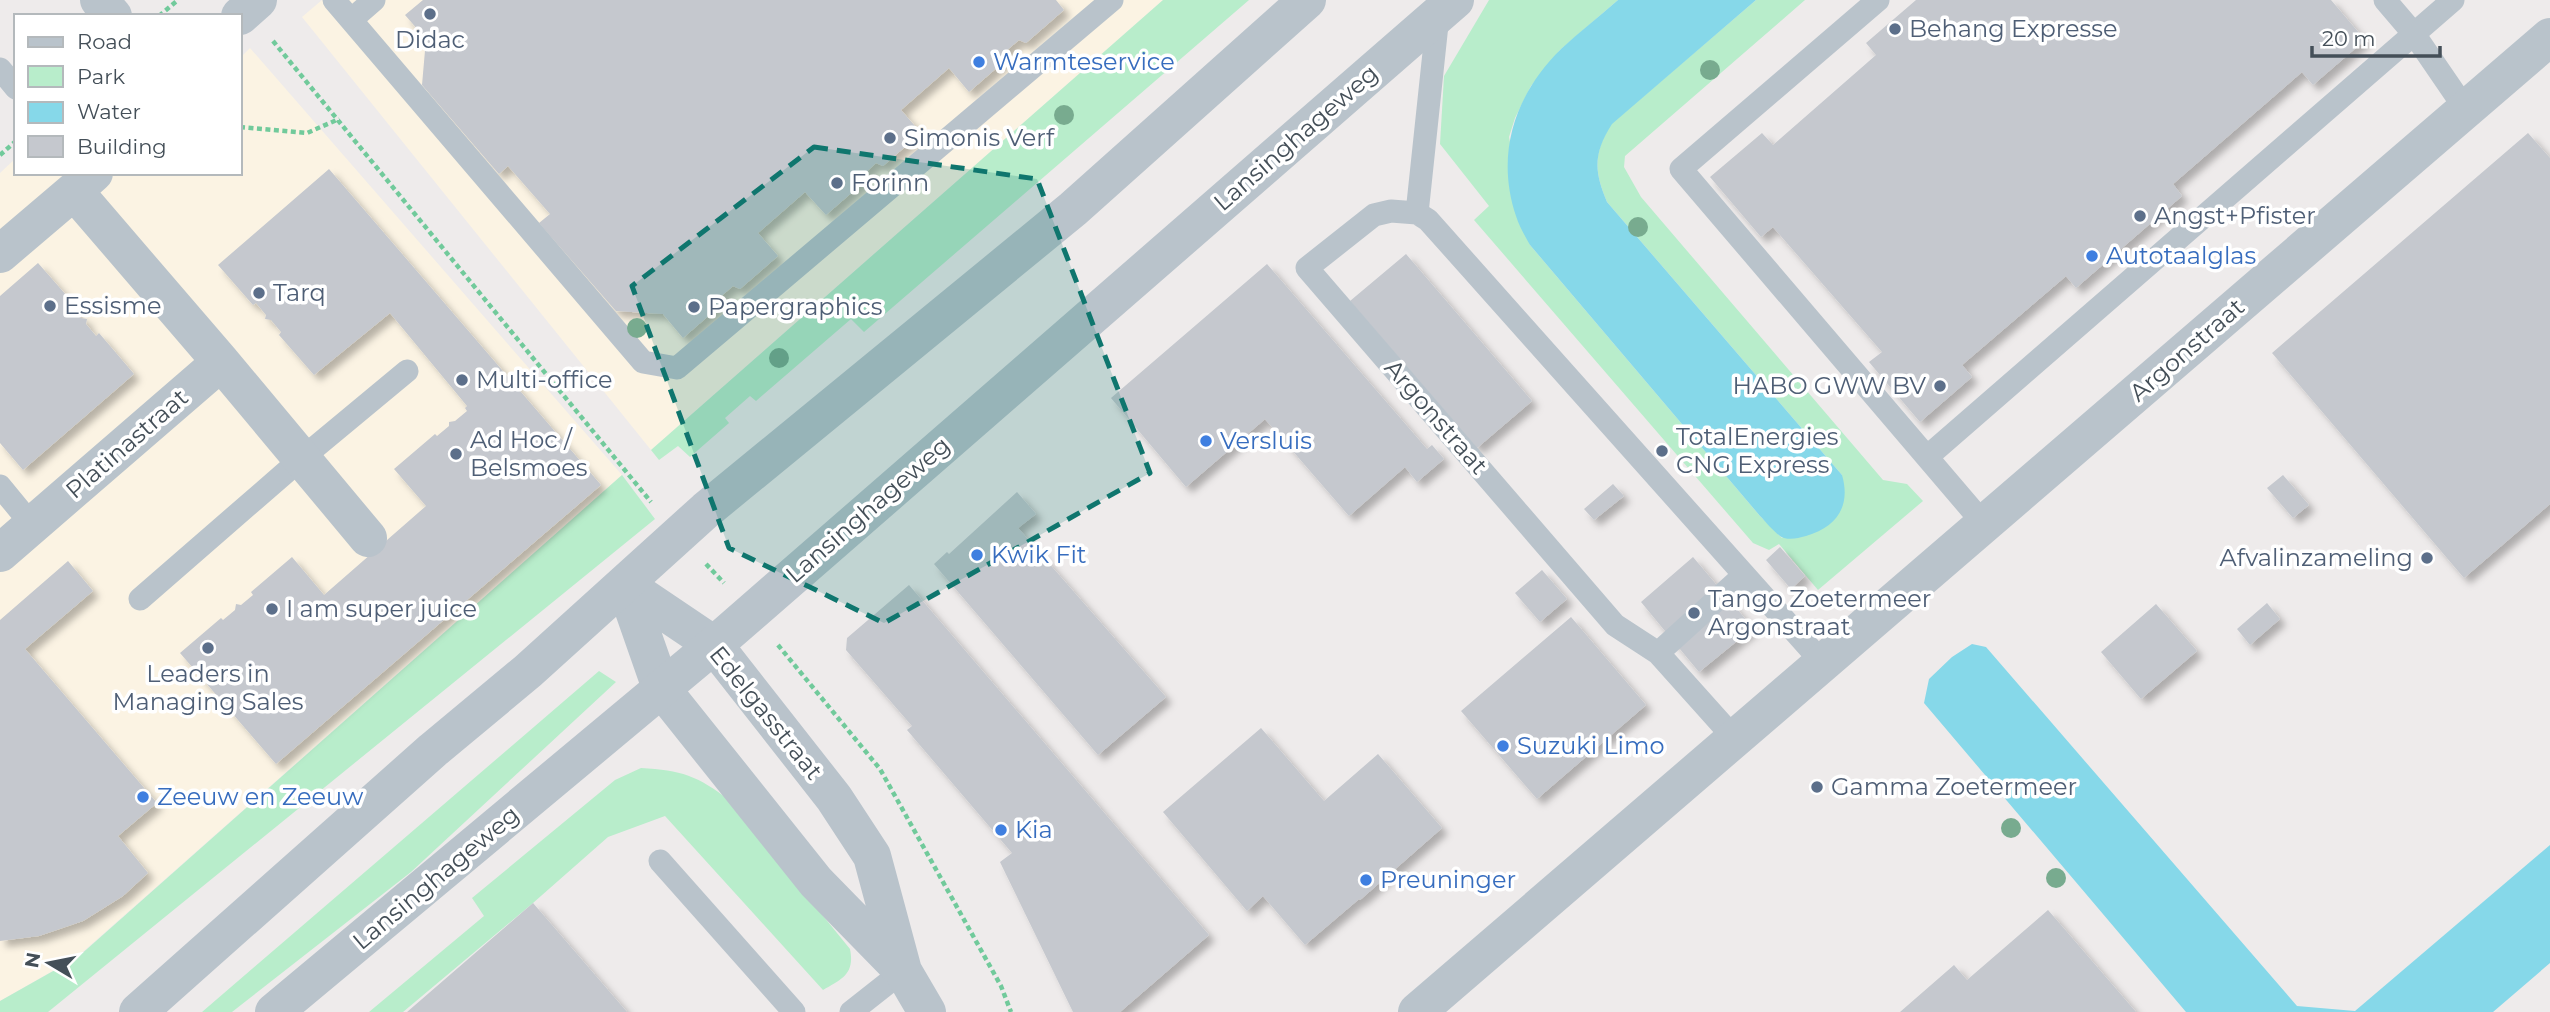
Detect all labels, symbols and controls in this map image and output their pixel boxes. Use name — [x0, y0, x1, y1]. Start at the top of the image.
marker: Didac — [422, 6, 438, 22]
legend — [14, 14, 242, 175]
place label: Behang Expresse — [1909, 14, 2117, 43]
scale bar — [2312, 14, 2440, 58]
marker: Behang Expresse — [1887, 21, 1903, 37]
place label: Didac — [395, 25, 465, 54]
text: 20 m — [2322, 26, 2376, 51]
text: Road — [77, 29, 132, 54]
place label: Warmteservice — [993, 47, 1175, 76]
marker: Warmteservice — [971, 54, 987, 70]
street label: Lansinghageweg — [1208, 58, 1384, 217]
text: Park — [77, 64, 125, 89]
text: Water — [77, 99, 141, 124]
place label: Simonis Verf — [904, 123, 1055, 152]
marker: Simonis Verf — [882, 130, 898, 146]
text: Building — [77, 134, 167, 159]
place label: Forinn — [851, 168, 929, 197]
marker: Forinn — [829, 175, 845, 191]
place label: Angst+Pfister — [2154, 201, 2316, 230]
marker: Angst+Pfister — [2132, 208, 2148, 224]
place label: Autotaalglas — [2106, 241, 2256, 270]
marker: Autotaalglas — [2084, 248, 2100, 264]
place label: Tarq — [273, 278, 326, 307]
marker: Tarq — [251, 285, 267, 301]
place label: Essisme — [64, 291, 161, 320]
place label: Papergraphics — [708, 292, 883, 321]
street label: Argonstraat — [2123, 292, 2250, 407]
marker: Essisme — [42, 298, 58, 314]
marker: Papergraphics — [686, 299, 702, 315]
street label: Argonstraat — [1379, 353, 1494, 480]
place label: Multi-office — [476, 365, 613, 394]
place label: HABO GWW BV — [1733, 371, 1926, 400]
marker: Multi-office — [454, 372, 470, 388]
marker: HABO GWW BV — [1932, 378, 1948, 394]
street label: Platinastraat — [60, 382, 194, 505]
place label: TotalEnergies CNG Express — [1676, 422, 1839, 479]
place label: Ad Hoc / Belsmoes — [470, 425, 587, 482]
place label: Versluis — [1220, 426, 1312, 455]
street label: Lansinghageweg — [780, 430, 956, 589]
marker: Versluis — [1198, 433, 1214, 449]
marker: TotalEnergies CNG Express — [1654, 443, 1670, 459]
marker: Ad Hoc / Belsmoes — [448, 446, 464, 462]
place label: Kwik Fit — [991, 540, 1087, 569]
place label: Afvalinzameling — [2220, 543, 2413, 572]
marker: Kwik Fit — [969, 547, 985, 563]
marker: Afvalinzameling — [2419, 550, 2435, 566]
place label: Tango Zoetermeer Argonstraat — [1708, 584, 1931, 641]
place label: I am super juice — [286, 594, 477, 623]
marker: I am super juice — [264, 601, 280, 617]
marker: Tango Zoetermeer Argonstraat — [1686, 605, 1702, 621]
marker: Leaders in Managing Sales — [200, 640, 216, 656]
street label: Edelgasstraat — [704, 640, 829, 786]
place label: Leaders in Managing Sales — [113, 659, 303, 716]
place label: Suzuki Limo — [1517, 731, 1664, 760]
marker: Suzuki Limo — [1495, 738, 1511, 754]
place label: Gamma Zoetermeer — [1831, 772, 2077, 801]
marker: Gamma Zoetermeer — [1809, 779, 1825, 795]
place label: Zeeuw en Zeeuw — [157, 782, 363, 811]
marker: Zeeuw en Zeeuw — [135, 789, 151, 805]
street label: Lansinghageweg — [347, 800, 525, 956]
place label: Kia — [1015, 815, 1053, 844]
marker: Kia — [993, 822, 1009, 838]
place label: Preuninger — [1380, 865, 1516, 894]
marker: Preuninger — [1358, 872, 1374, 888]
north arrow — [14, 928, 84, 998]
text: N — [20, 951, 45, 970]

